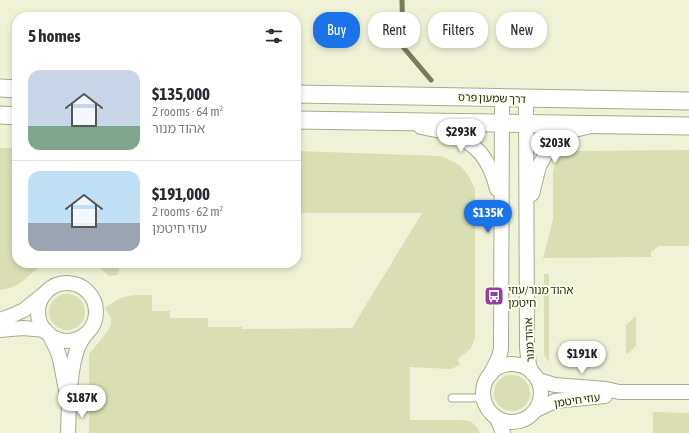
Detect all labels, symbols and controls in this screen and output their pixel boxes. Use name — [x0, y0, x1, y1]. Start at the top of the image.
chip: Buy — [313, 12, 360, 48]
chip: Rent — [368, 12, 420, 48]
chip: Filters — [428, 12, 488, 48]
chip: New — [496, 12, 547, 48]
icon: filters — [263, 25, 285, 47]
text: 5 homes — [28, 26, 81, 46]
text: $135,000 — [152, 84, 210, 104]
icon: home — [60, 86, 108, 134]
street label: דרך שמעון פרס — [458, 91, 526, 105]
text: 2 rooms · 64 m² — [152, 104, 223, 119]
pin: $293K — [433, 119, 489, 153]
text: אהוד מנור — [152, 121, 205, 136]
text: $293K — [446, 124, 476, 139]
pin: $203K — [527, 130, 583, 164]
text: $203K — [540, 135, 570, 150]
text: $191,000 — [152, 184, 210, 204]
icon: home — [60, 187, 108, 235]
pin: $135K — [460, 200, 516, 234]
text: 2 rooms · 62 m² — [152, 204, 223, 219]
text: $135K — [473, 205, 503, 220]
text: עוזי חיטמן — [152, 221, 207, 236]
place label: אהוד מנור/עוזי חיטמן — [508, 284, 573, 309]
bus stop icon: אהוד מנור/עוזי חיטמן — [483, 285, 505, 307]
street label: אהוד מנור — [522, 317, 536, 363]
pin: $191K — [554, 341, 610, 375]
text: $191K — [567, 346, 597, 361]
pin: $187K — [54, 385, 110, 419]
text: $187K — [67, 390, 97, 405]
street label: עוזי חיטמן — [553, 391, 601, 409]

